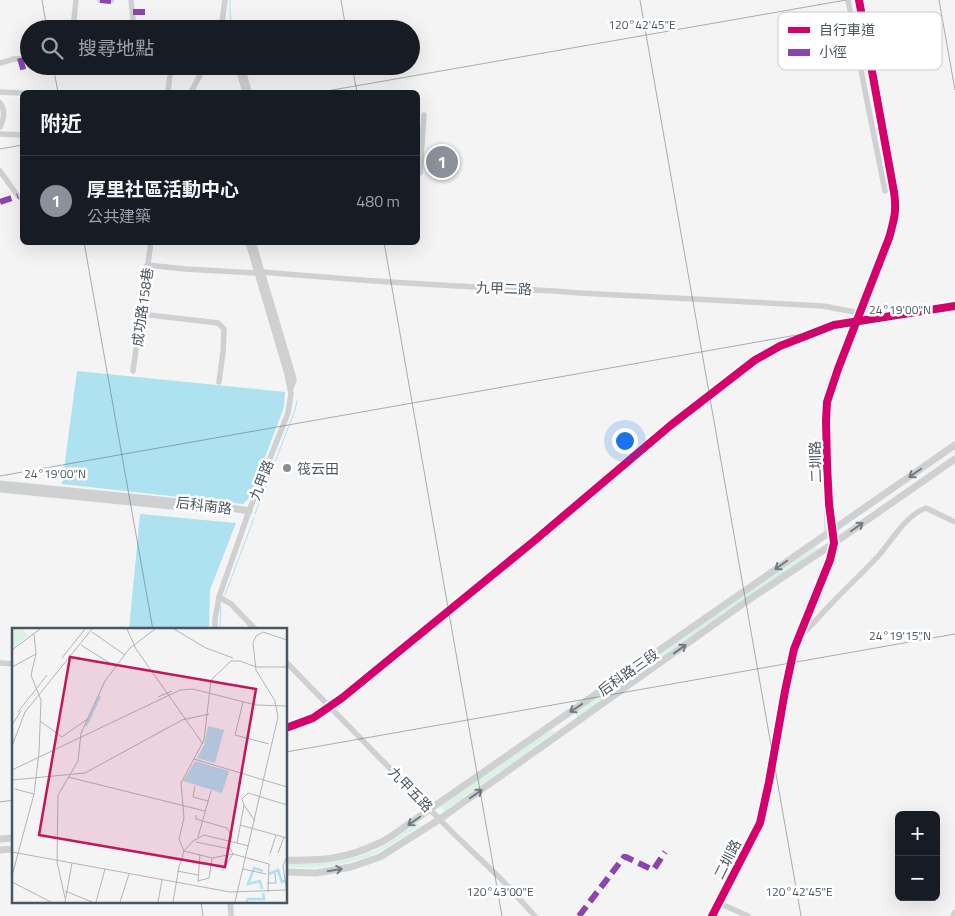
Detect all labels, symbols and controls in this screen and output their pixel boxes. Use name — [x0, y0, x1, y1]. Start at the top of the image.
legend — [778, 12, 942, 70]
text: 120°42'45"E — [608, 15, 676, 34]
text: 自行車道 — [819, 19, 875, 40]
search box — [20, 20, 420, 75]
text: 搜尋地點 — [78, 33, 154, 62]
icon: search — [38, 34, 66, 62]
text: 小徑 — [819, 41, 847, 62]
text: 附近 — [40, 107, 82, 139]
pin: 1 — [426, 143, 458, 181]
text: 厚里社區活動中心 — [87, 174, 239, 203]
text: 1 — [52, 189, 60, 213]
text: 480 m — [356, 189, 400, 213]
text: 公共建築 — [87, 204, 151, 228]
street label: 成功路158巷 — [126, 266, 158, 348]
street label: 九甲二路 — [476, 277, 532, 299]
text: 24°19'00"N — [869, 300, 931, 319]
your location — [612, 428, 638, 454]
street label: 二圳路 — [804, 441, 826, 483]
street label: 九甲路 — [244, 457, 278, 503]
place label: 筏云田 — [297, 458, 339, 479]
marker: 筏云田 — [281, 462, 293, 474]
text: 24°19'00"N — [24, 464, 86, 483]
one-way arrow — [908, 468, 922, 478]
street label: 后科南路 — [175, 491, 233, 519]
one-way arrow — [850, 522, 864, 532]
one-way arrow — [775, 560, 789, 570]
text: 24°19'15"N — [869, 626, 931, 645]
inset map — [12, 628, 288, 904]
street label: 后科路三段 — [593, 643, 663, 701]
one-way arrow — [673, 644, 687, 654]
one-way arrow — [569, 703, 583, 713]
street label: 九甲五路 — [384, 762, 438, 816]
one-way arrow — [469, 789, 483, 799]
map controls — [895, 811, 940, 901]
button: + — [895, 811, 940, 856]
one-way arrow — [407, 816, 421, 826]
street label: 二圳路 — [708, 836, 746, 882]
button: − — [895, 856, 940, 901]
one-way arrow — [326, 864, 342, 874]
text: 120°43'00"E — [466, 882, 534, 901]
text: 120°42'45"E — [765, 882, 833, 901]

